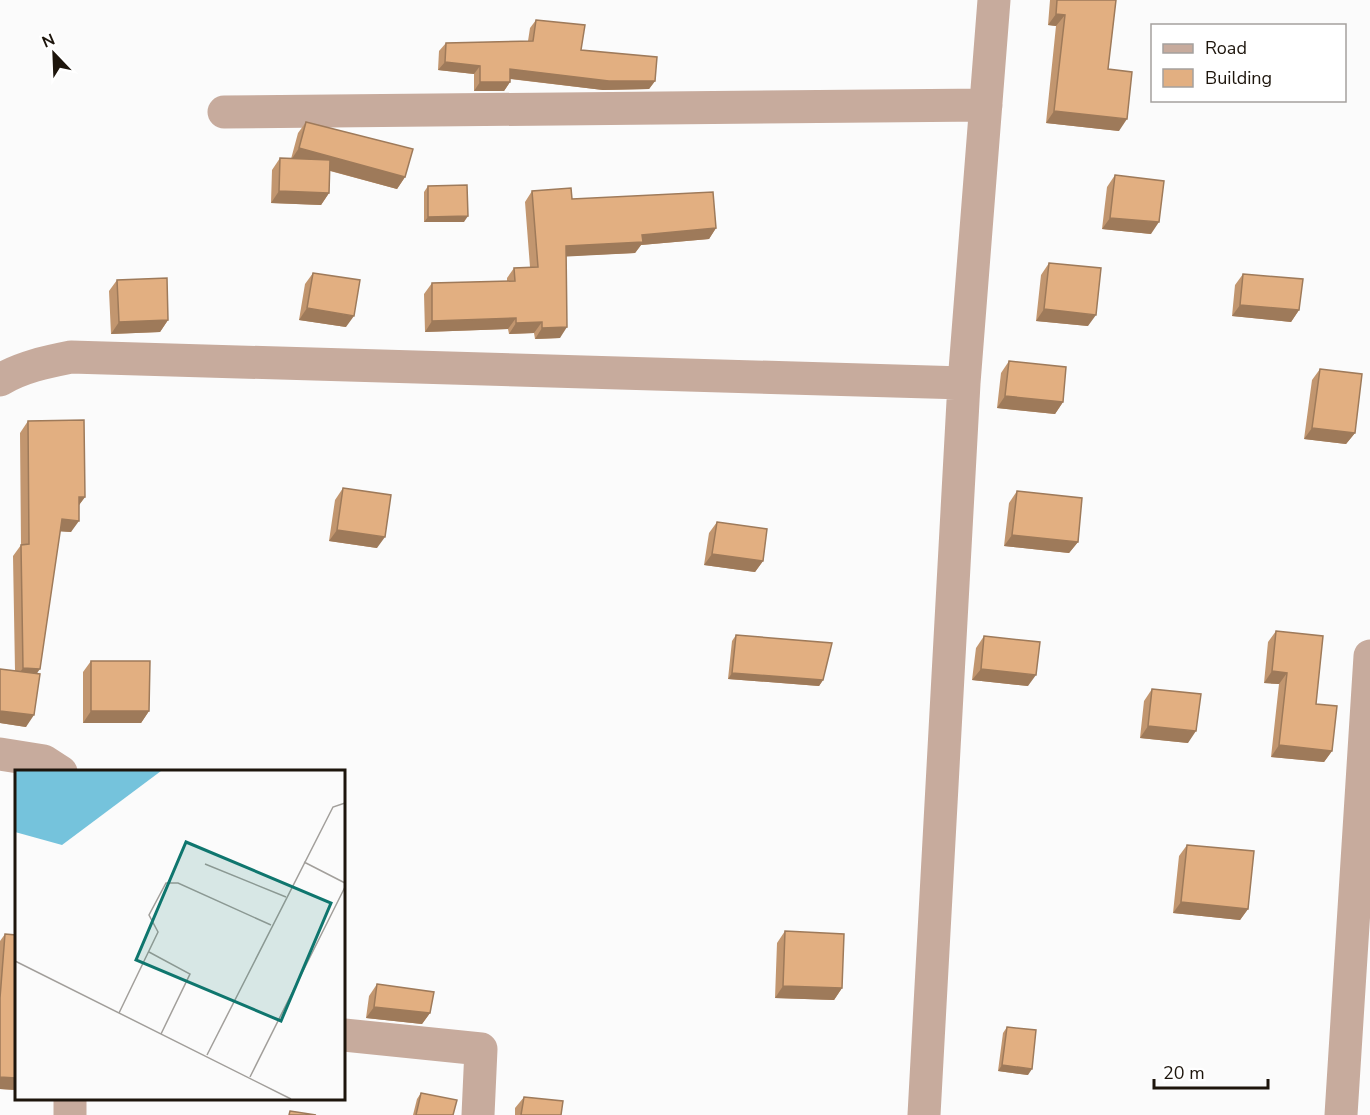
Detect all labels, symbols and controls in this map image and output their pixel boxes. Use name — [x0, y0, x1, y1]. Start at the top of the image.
north arrow — [24, 24, 84, 84]
legend — [1151, 24, 1346, 102]
text: N — [39, 29, 58, 54]
text: Road — [1205, 36, 1247, 60]
text: Building — [1205, 66, 1272, 90]
inset map — [15, 770, 345, 1100]
scale bar — [1154, 1052, 1268, 1090]
text: 20 m — [1163, 1061, 1205, 1085]

